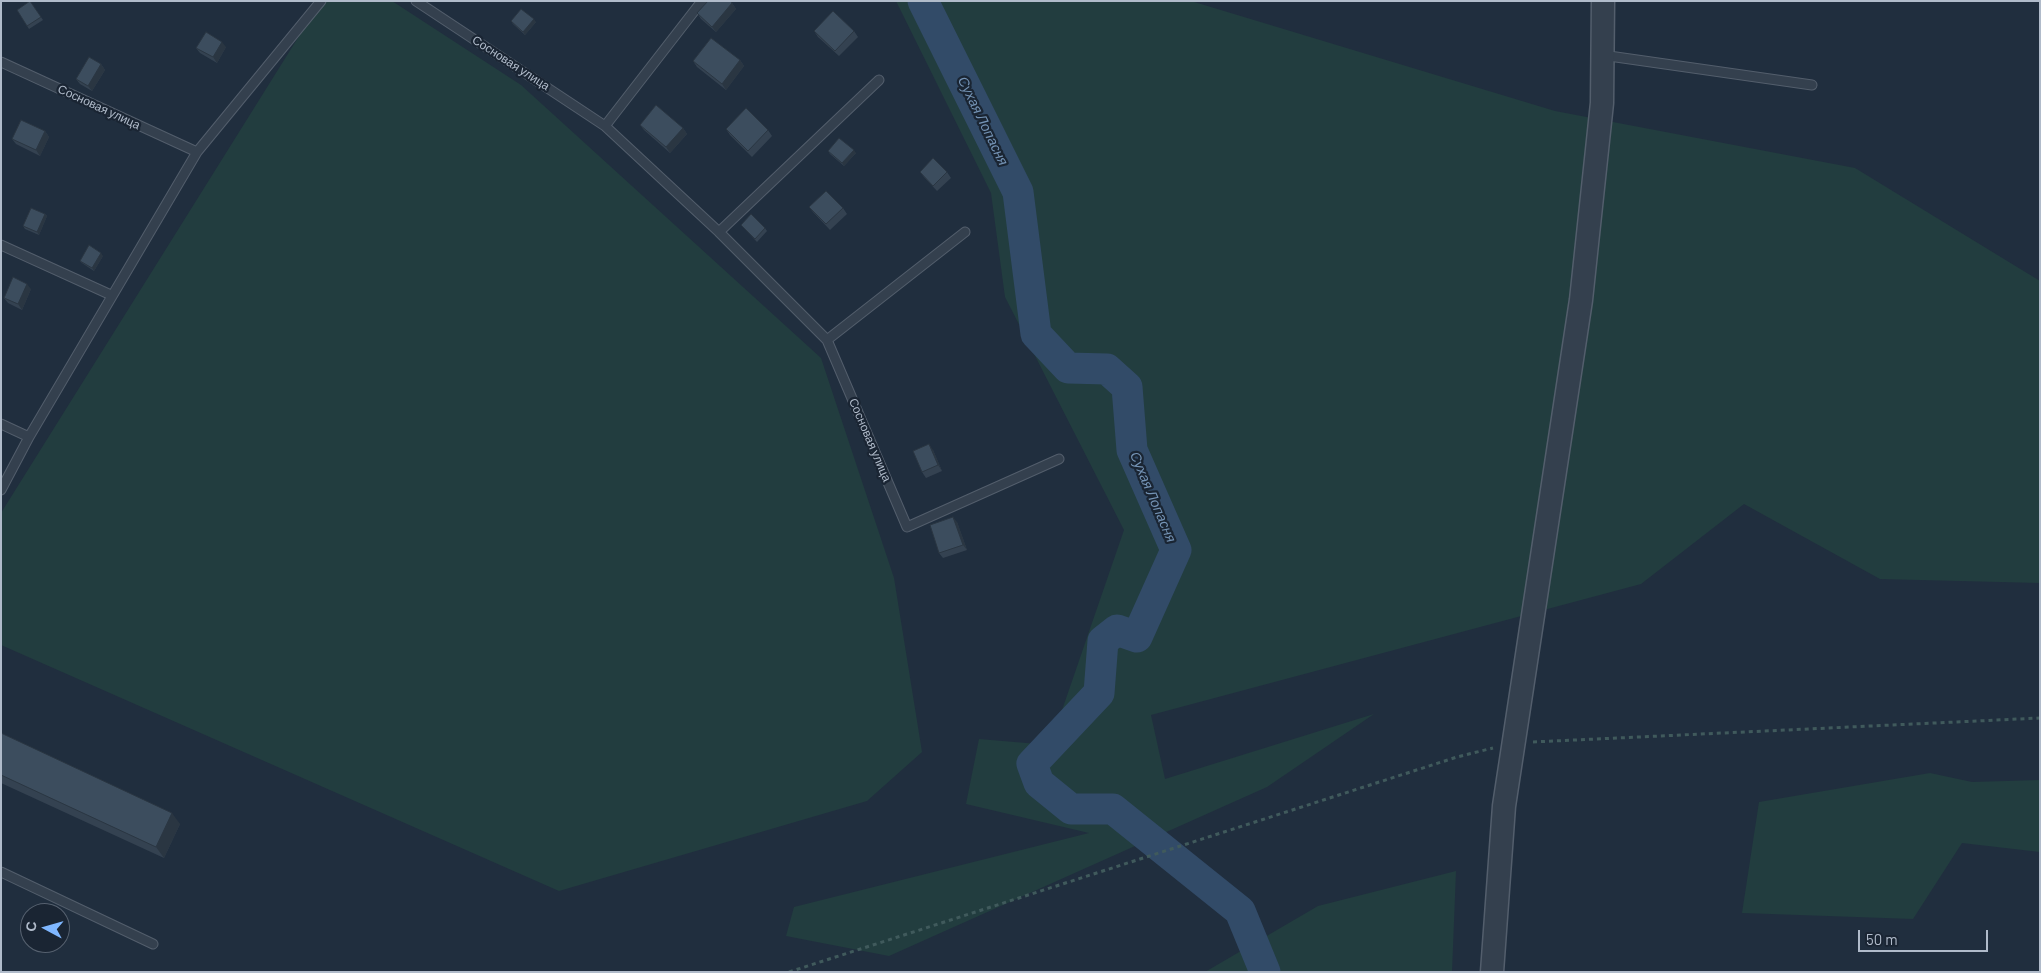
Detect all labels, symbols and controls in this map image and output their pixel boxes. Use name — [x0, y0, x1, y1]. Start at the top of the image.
street label: Сосновая улица — [470, 33, 552, 93]
water label: Сухая Лопасня — [954, 74, 1012, 168]
street label: Сосновая улица — [55, 82, 143, 132]
street label: Сосновая улица — [846, 396, 894, 484]
water label: Сухая Лопасня — [1126, 449, 1180, 545]
north arrow — [20, 903, 70, 953]
scale bar — [1861, 920, 1991, 952]
text: С — [22, 921, 40, 932]
text: 50 m — [1866, 930, 1898, 948]

